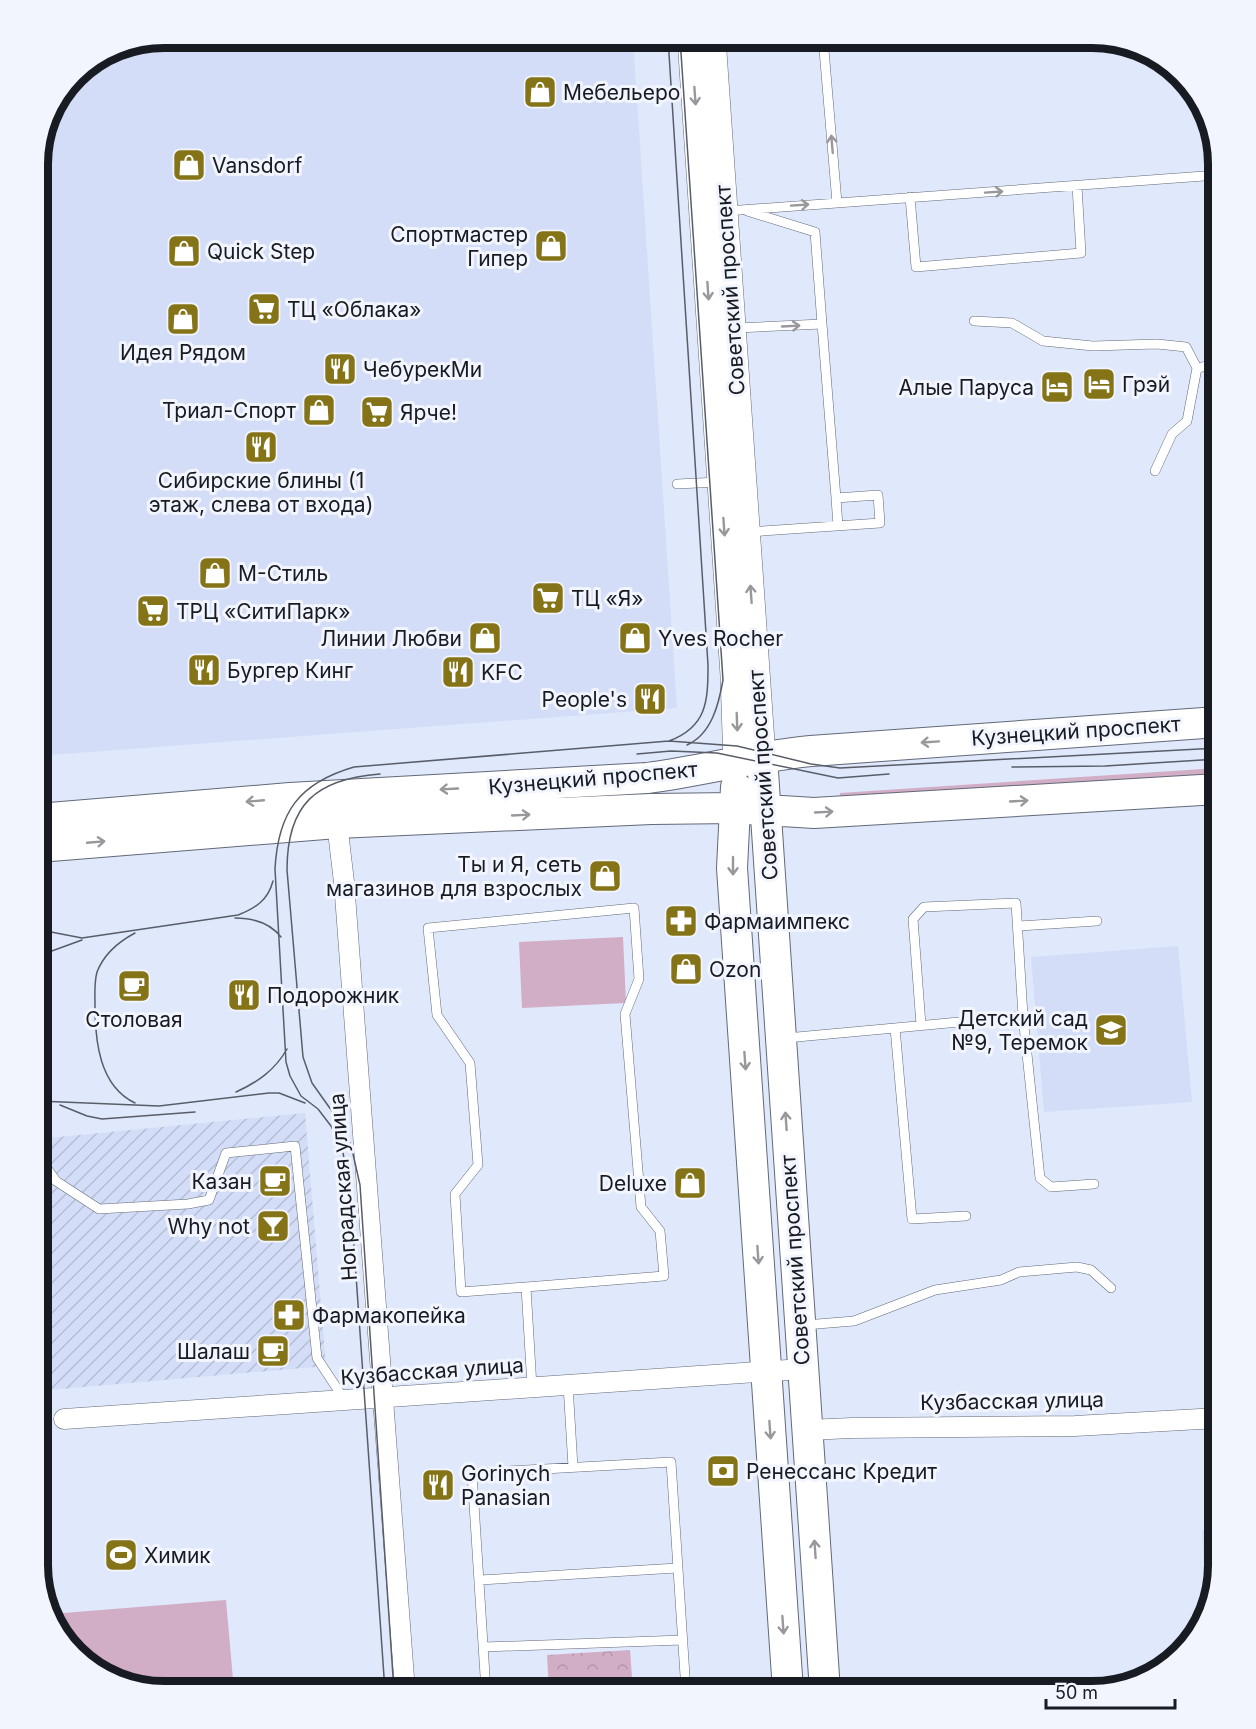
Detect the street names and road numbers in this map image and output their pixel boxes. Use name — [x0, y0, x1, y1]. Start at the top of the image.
street label: Советский проспект — [710, 184, 750, 396]
street label: Советский проспект — [743, 669, 783, 881]
street label: Кузнецкий проспект — [970, 711, 1182, 751]
street label: Кузнецкий проспект — [487, 756, 699, 800]
street label: Ноградская улица — [324, 1092, 362, 1282]
street label: Советский проспект — [775, 1154, 815, 1366]
street label: Кузбасская улица — [340, 1352, 524, 1390]
street label: Кузбасская улица — [920, 1387, 1104, 1415]

